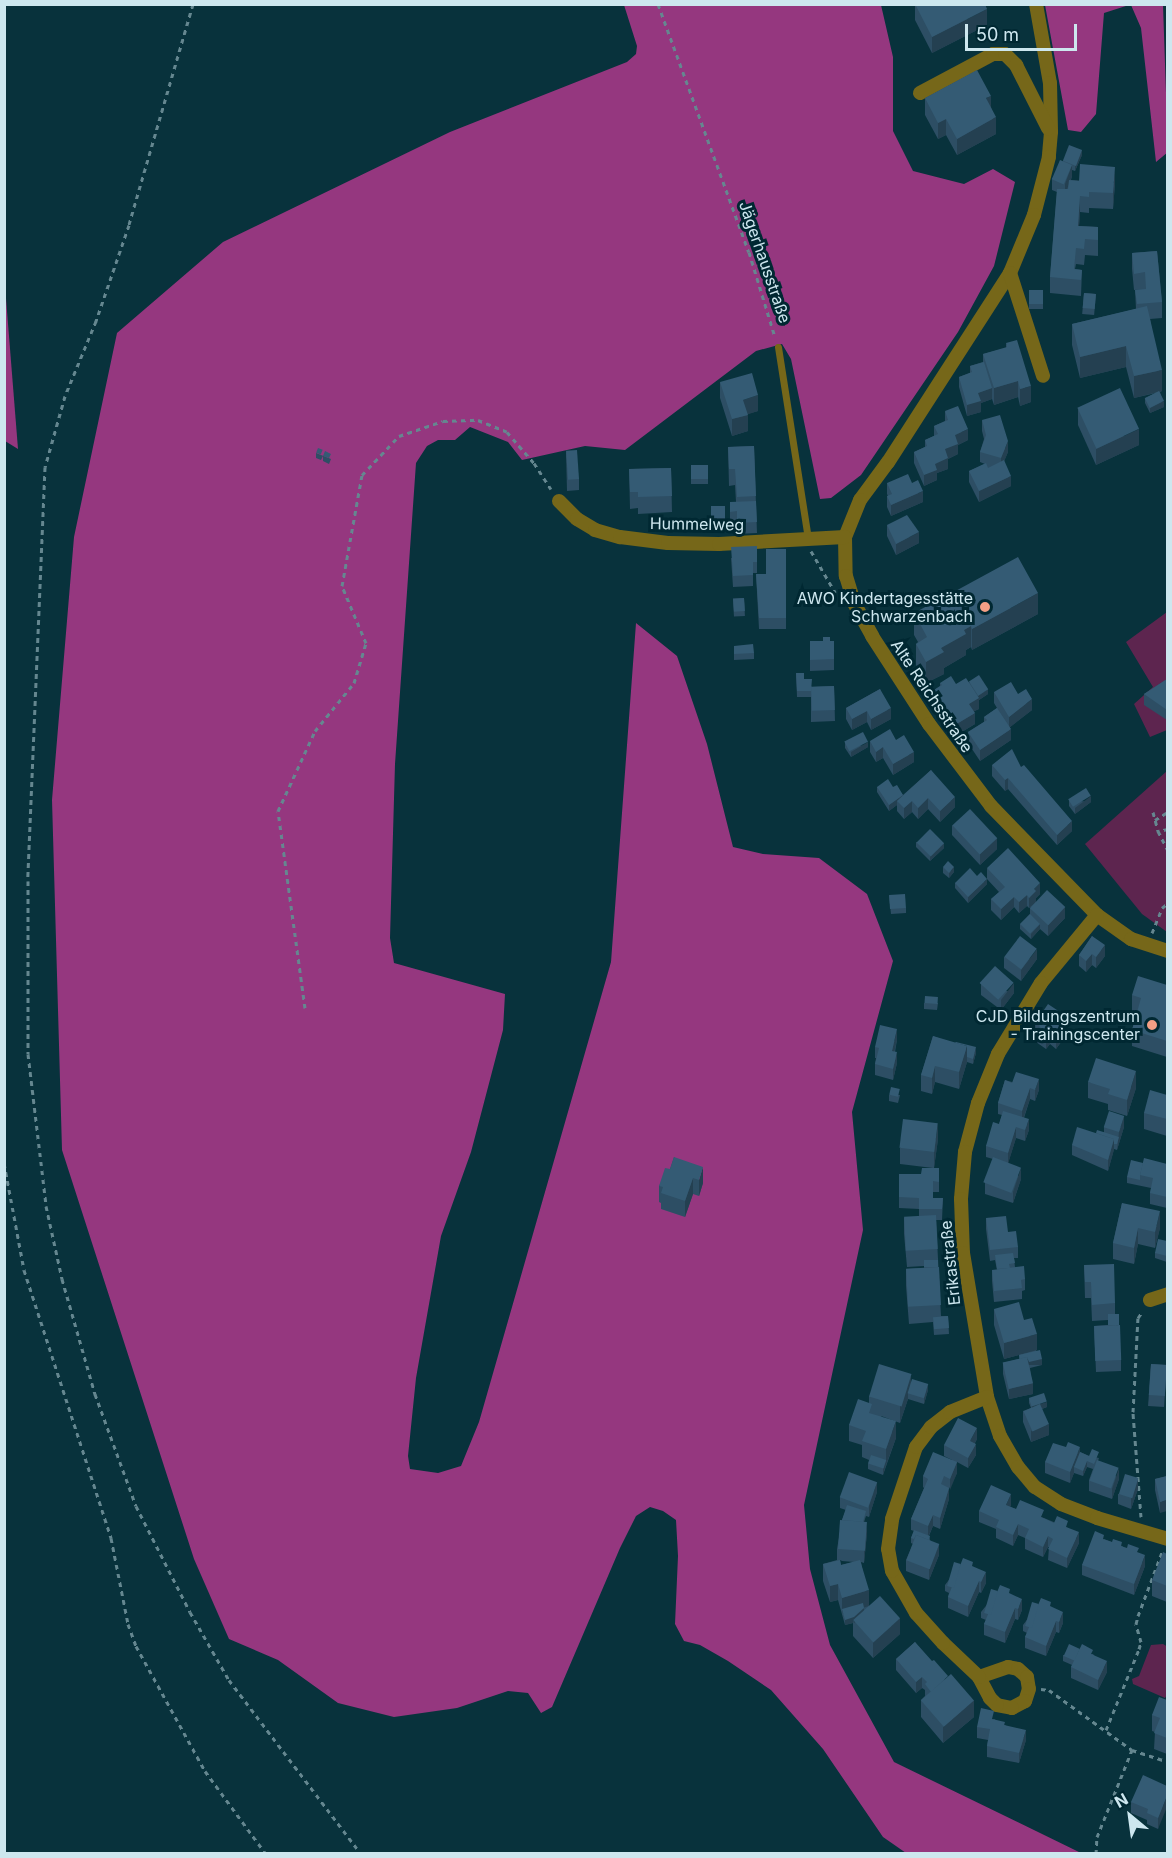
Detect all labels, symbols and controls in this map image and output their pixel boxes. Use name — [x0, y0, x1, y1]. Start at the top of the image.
scale bar — [968, 12, 1080, 50]
text: 50 m — [976, 24, 1019, 45]
street label: Jägerhausstraße — [735, 198, 795, 326]
street label: Hummelweg — [650, 514, 744, 534]
place label: AWO Kindertagesstätte Schwarzenbach — [797, 588, 973, 626]
marker: AWO Kindertagesstätte Schwarzenbach — [978, 600, 992, 614]
street label: Alte Reichsstraße — [887, 636, 977, 756]
place label: CJD Bildungszentrum - Trainingscenter — [976, 1006, 1140, 1044]
marker: CJD Bildungszentrum - Trainingscenter — [1145, 1018, 1159, 1032]
street label: Erikastraße — [936, 1220, 964, 1306]
north arrow — [1100, 1786, 1160, 1846]
text: N — [1111, 1789, 1131, 1812]

